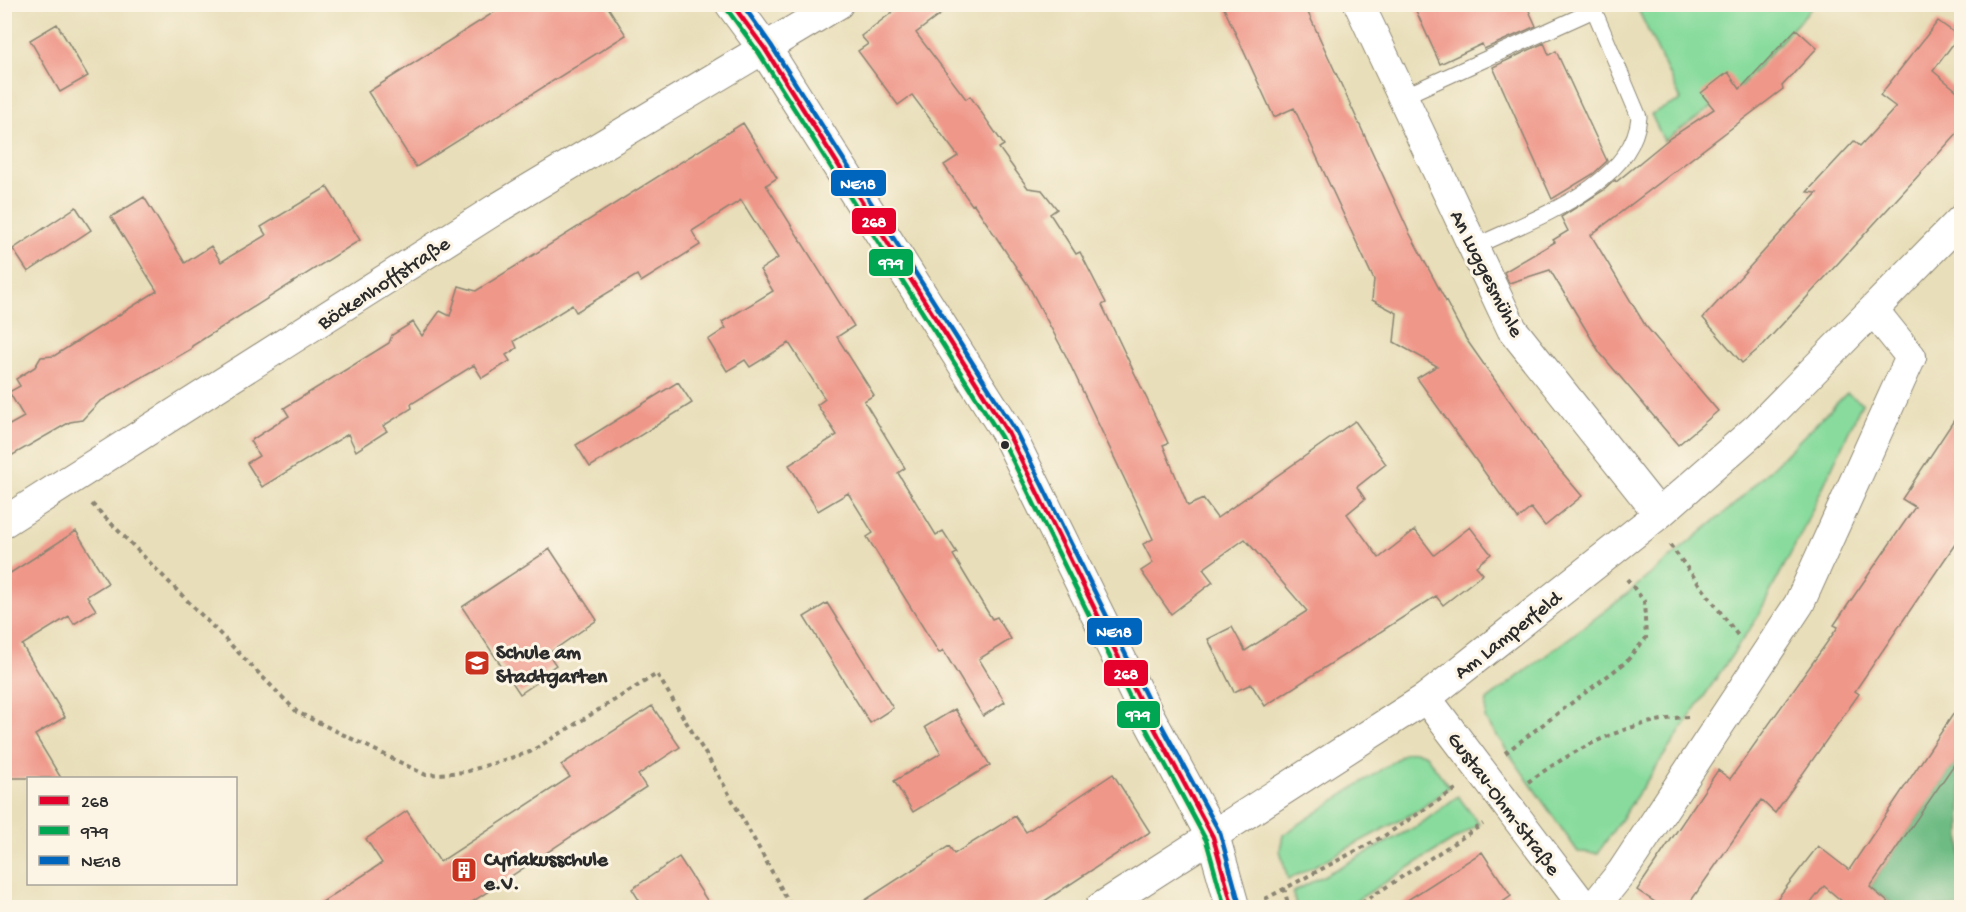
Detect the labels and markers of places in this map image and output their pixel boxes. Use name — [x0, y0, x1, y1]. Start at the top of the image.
unlabelled marker — [999, 439, 1011, 451]
place label: Schule am Stadtgarten — [496, 642, 608, 691]
school or university icon: Schule am Stadtgarten — [462, 648, 492, 678]
place label: Cyriakusschule e.V. — [483, 849, 609, 898]
building icon: Cyriakusschule e.V. — [449, 855, 479, 885]

